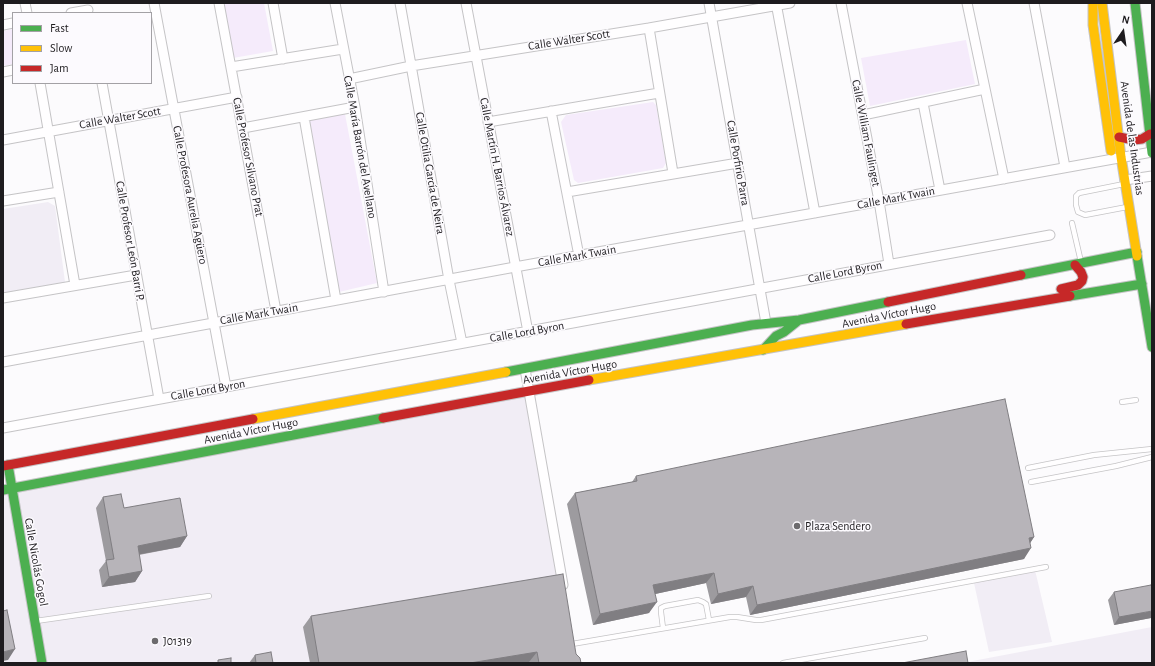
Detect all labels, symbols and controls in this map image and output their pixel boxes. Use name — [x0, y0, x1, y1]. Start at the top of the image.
legend — [12, 12, 152, 84]
north arrow — [1103, 12, 1143, 52]
text: N — [1121, 14, 1131, 26]
text: Fast — [50, 22, 69, 34]
street label: Calle Walter Scott — [527, 26, 611, 54]
text: Slow — [50, 42, 72, 54]
text: Jam — [50, 62, 69, 74]
street label: Calle María Barrón del Avellano — [340, 74, 380, 220]
street label: Calle William Faulinget — [849, 78, 883, 188]
street label: Avenida de las Industrias — [1117, 80, 1147, 196]
street label: Calle Profesor Silvano Prat — [229, 96, 267, 218]
street label: Calle Martín H. Barrios Álvarez — [477, 97, 517, 237]
street label: Calle Walter Scott — [78, 104, 162, 132]
street label: Calle Otilia García de Neira — [412, 111, 448, 235]
street label: Calle Porfirio Parra — [723, 119, 753, 207]
street label: Calle Profesora Aurelia Agüero — [169, 124, 211, 266]
street label: Calle Profesor León Barri P. — [112, 180, 148, 302]
street label: Calle Mark Twain — [856, 183, 936, 213]
street label: Calle Mark Twain — [537, 242, 617, 270]
street label: Calle Lord Byron — [807, 258, 883, 286]
street label: Avenida Víctor Hugo — [841, 299, 937, 331]
street label: Calle Mark Twain — [219, 300, 299, 328]
street label: Calle Lord Byron — [489, 318, 565, 346]
street label: Avenida Víctor Hugo — [522, 357, 618, 387]
street label: Calle Lord Byron — [170, 376, 246, 404]
street label: Avenida Víctor Hugo — [203, 415, 299, 447]
street label: Calle Nicolás Gogol — [21, 517, 51, 607]
place label: Plaza Sendero — [805, 519, 871, 533]
marker: Plaza Sendero — [792, 521, 802, 531]
place label: J01319 — [163, 634, 192, 648]
marker: J01319 — [150, 636, 160, 646]

